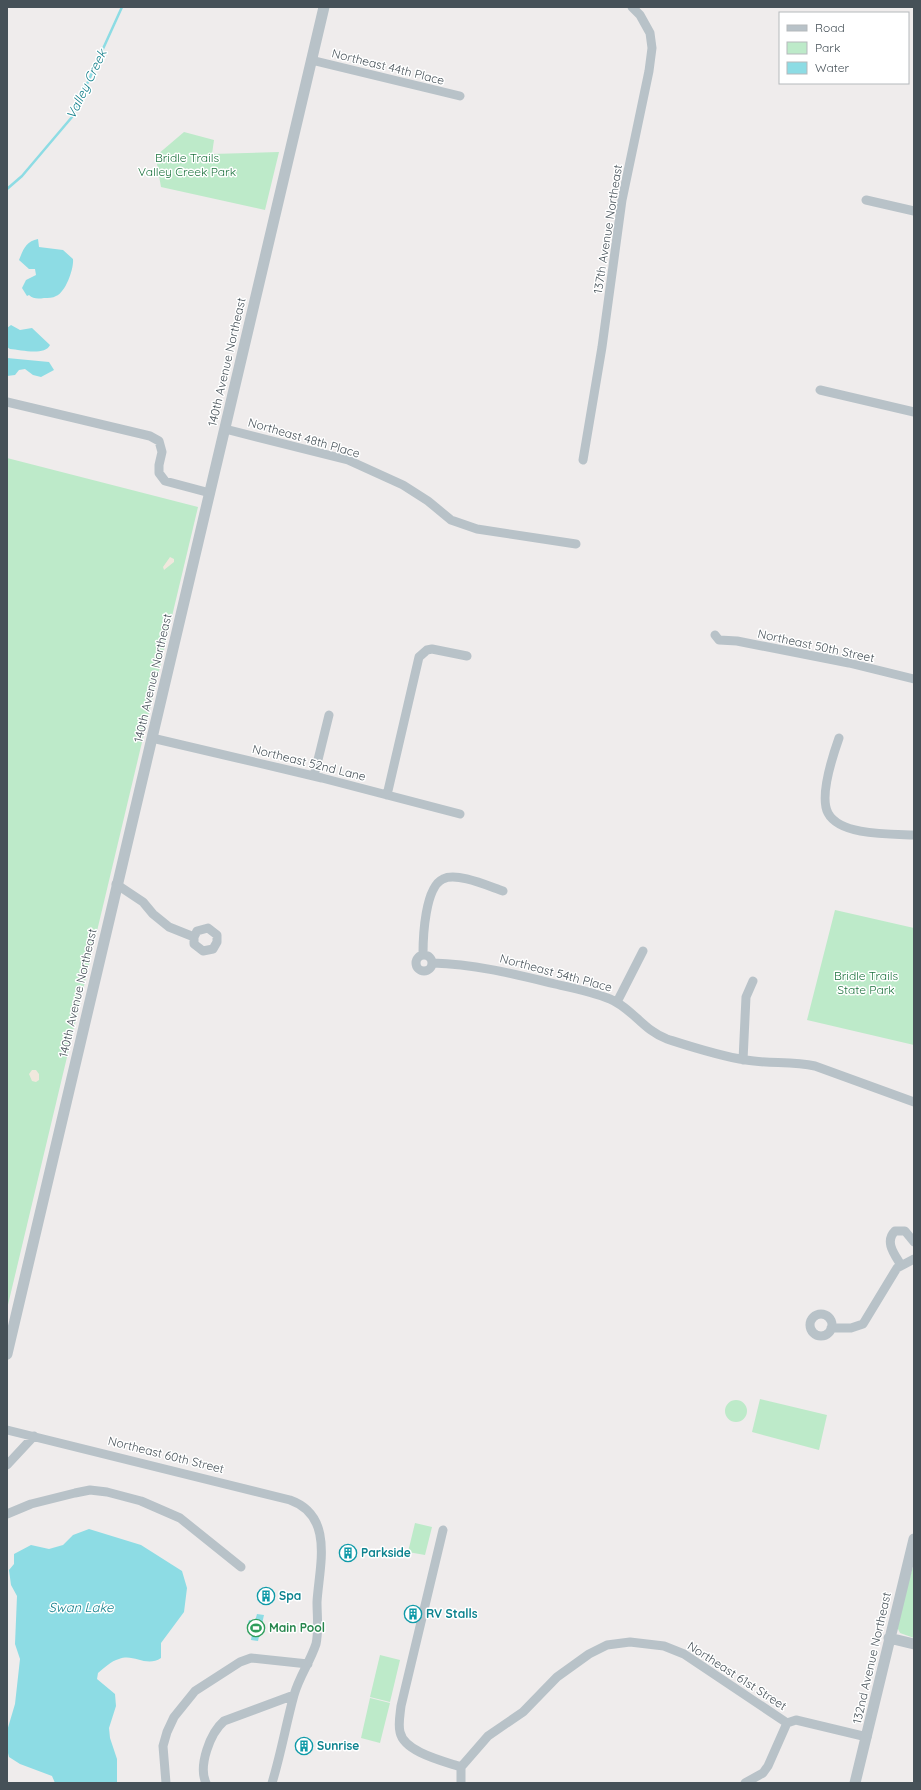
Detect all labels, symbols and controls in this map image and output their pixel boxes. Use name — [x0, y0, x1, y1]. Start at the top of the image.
legend — [779, 12, 909, 84]
text: Road — [815, 20, 845, 35]
text: Park — [815, 40, 840, 55]
street label: Northeast 44th Place — [330, 45, 446, 88]
water label: Valley Creek — [62, 46, 110, 121]
text: Water — [815, 60, 850, 75]
park label: Bridle Trails Valley Creek Park — [138, 150, 236, 179]
street label: 137th Avenue Northeast — [590, 163, 625, 295]
street label: 140th Avenue Northeast — [204, 296, 249, 428]
street label: Northeast 48th Place — [246, 414, 362, 461]
street label: 140th Avenue Northeast — [130, 612, 175, 744]
street label: Northeast 50th Street — [756, 626, 876, 665]
street label: Northeast 52nd Lane — [251, 741, 368, 784]
street label: 140th Avenue Northeast — [55, 927, 100, 1059]
street label: Northeast 54th Place — [498, 950, 614, 995]
park label: Bridle Trails State Park — [834, 968, 898, 997]
street label: Northeast 60th Street — [107, 1433, 226, 1476]
building icon: Parkside — [338, 1543, 358, 1563]
place label: Parkside — [361, 1545, 411, 1560]
building icon: Spa — [256, 1586, 276, 1606]
place label: Spa — [279, 1588, 301, 1603]
street label: 132nd Avenue Northeast — [849, 1591, 894, 1725]
water label: Swan Lake — [49, 1599, 114, 1615]
building icon: RV Stalls — [403, 1604, 423, 1624]
place label: RV Stalls — [426, 1606, 478, 1621]
sports icon: Main Pool — [246, 1618, 266, 1638]
place label: Main Pool — [269, 1620, 325, 1635]
street label: Northeast 61st Street — [685, 1638, 790, 1713]
building icon: Sunrise — [294, 1736, 314, 1756]
place label: Sunrise — [317, 1738, 359, 1753]

